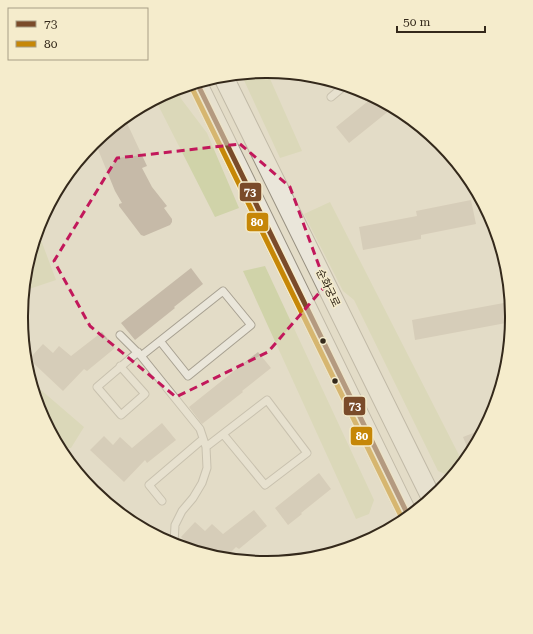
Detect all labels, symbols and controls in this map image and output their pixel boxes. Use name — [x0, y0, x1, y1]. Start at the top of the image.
legend — [8, 8, 148, 60]
scale bar — [397, 8, 485, 34]
text: 50 m — [403, 15, 430, 29]
text: 73 — [44, 17, 58, 31]
text: 80 — [44, 37, 58, 51]
line badge: 73 — [239, 182, 262, 202]
text: 73 — [244, 186, 256, 199]
line badge: 80 — [246, 212, 269, 232]
text: 80 — [251, 216, 263, 229]
street label: 순화궁로 — [313, 267, 343, 309]
unlabelled marker — [318, 336, 328, 346]
unlabelled marker — [330, 376, 340, 386]
line badge: 73 — [343, 396, 366, 416]
text: 73 — [349, 400, 361, 413]
line badge: 80 — [350, 426, 373, 446]
text: 80 — [356, 430, 368, 443]

